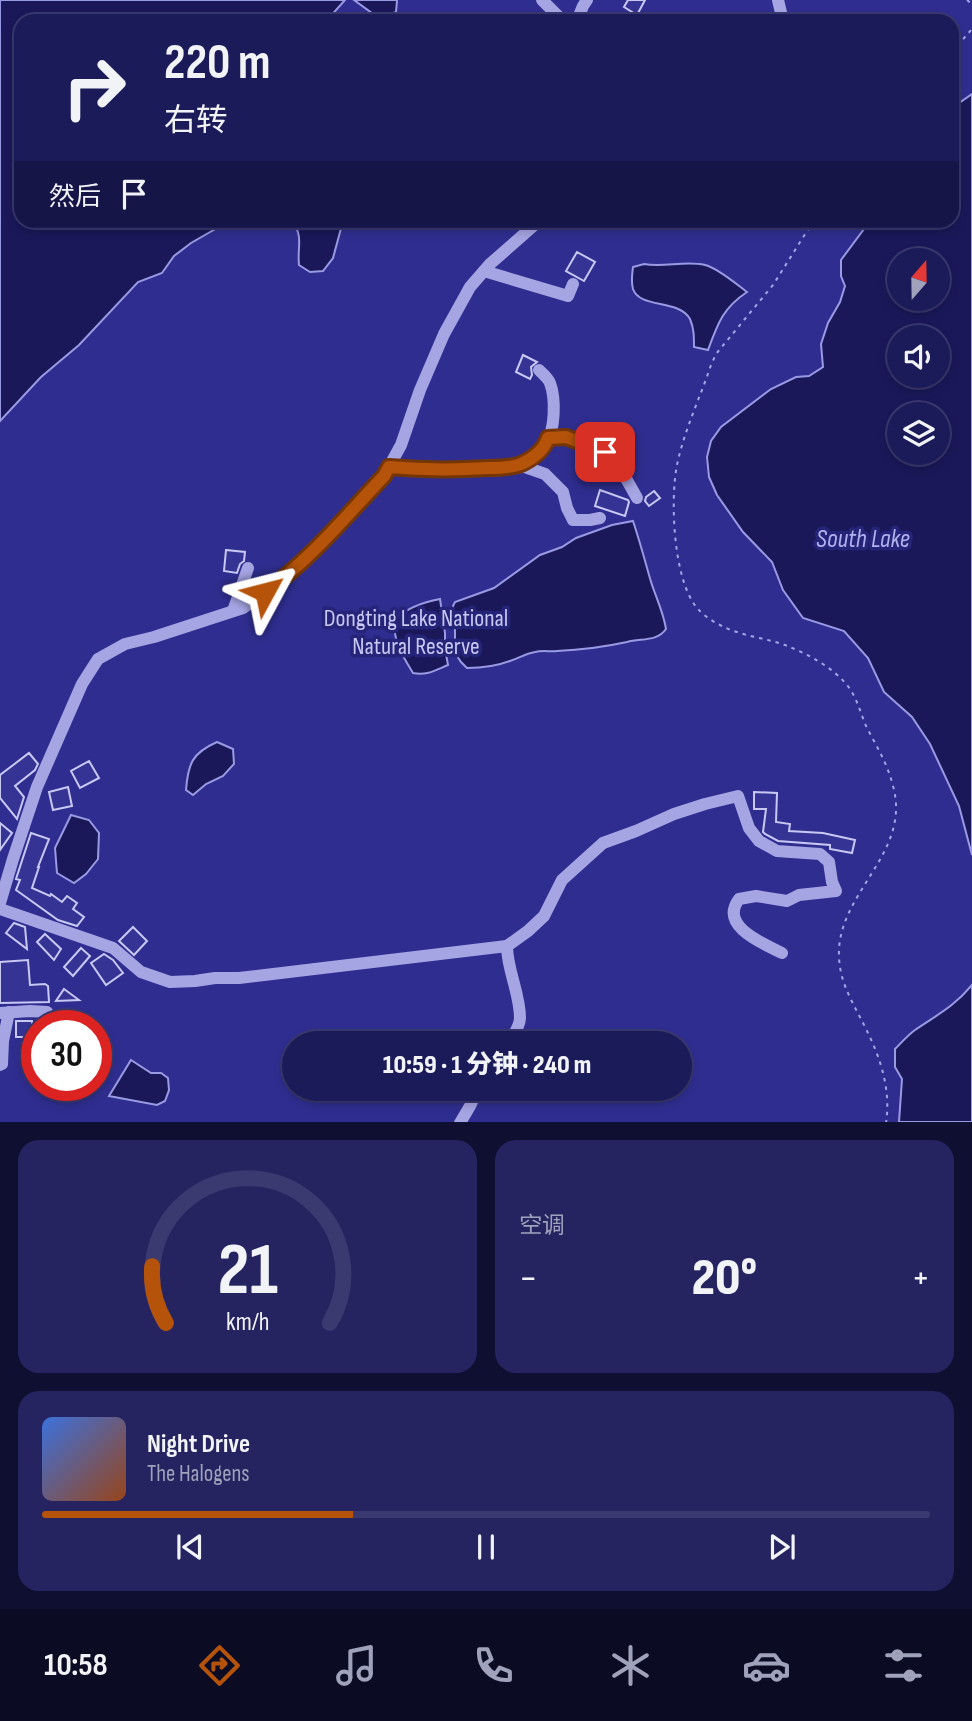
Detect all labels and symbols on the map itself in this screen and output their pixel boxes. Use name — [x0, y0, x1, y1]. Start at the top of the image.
north arrow — [887, 248, 950, 312]
pin — [575, 422, 635, 482]
water label: South Lake — [816, 524, 910, 555]
position arrow — [228, 555, 302, 629]
park label: Dongting Lake National Natural Reserve — [324, 604, 508, 661]
speed limit sign: 30 — [21, 1010, 112, 1101]

